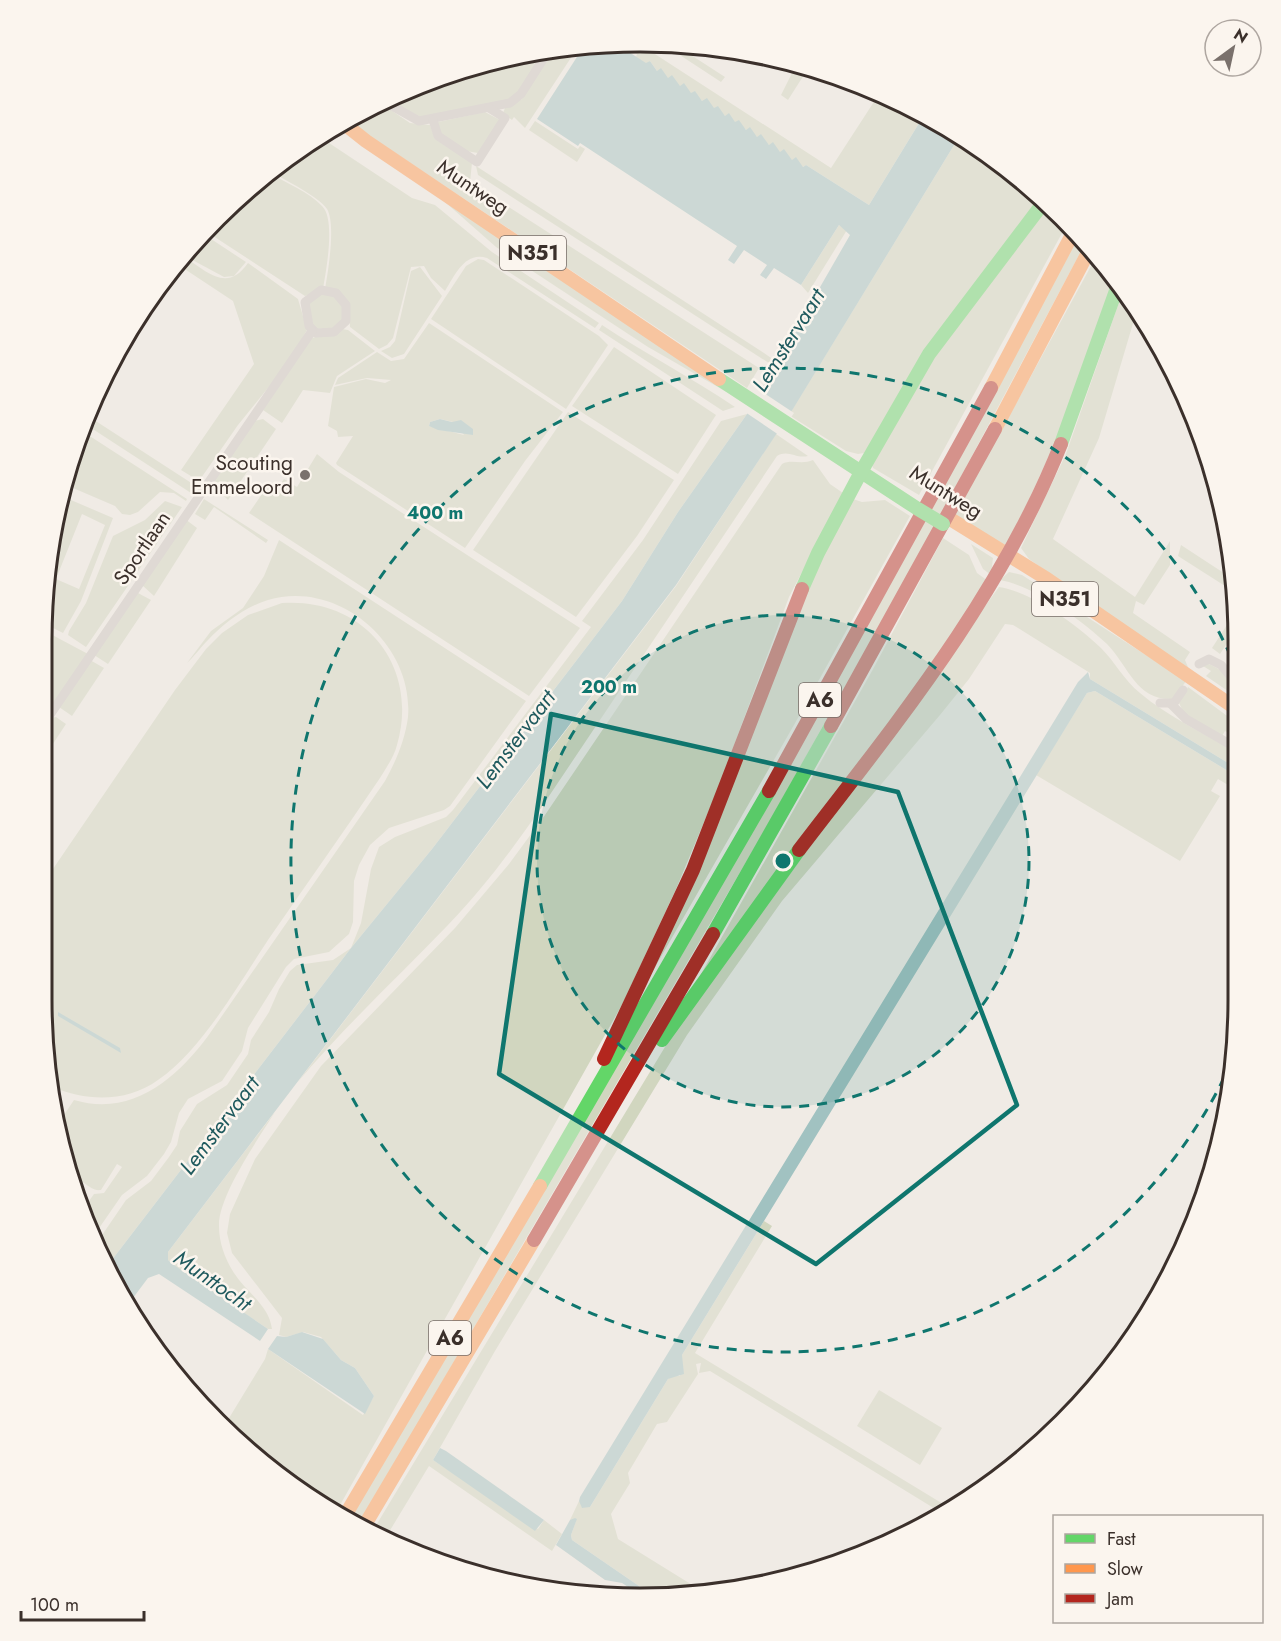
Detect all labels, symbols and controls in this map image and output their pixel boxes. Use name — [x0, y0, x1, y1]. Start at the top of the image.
north arrow — [1203, 18, 1263, 78]
text: N — [1229, 23, 1252, 49]
street label: Muntweg — [431, 152, 515, 222]
road number: N351 — [500, 236, 566, 270]
water label: Lemstervaart — [744, 281, 833, 398]
place label: Scouting Emmeloord — [191, 448, 293, 502]
street label: Muntweg — [904, 458, 988, 526]
marker: Scouting Emmeloord — [298, 468, 312, 482]
text: 400 m — [407, 500, 463, 526]
street label: Sportlaan — [106, 505, 178, 591]
road number: N351 — [1032, 582, 1098, 616]
text: 200 m — [581, 674, 637, 700]
water label: Lemstervaart — [467, 681, 564, 795]
road number: A6 — [799, 683, 841, 717]
centre of rings — [773, 851, 793, 871]
water label: Lemstervaart — [171, 1067, 268, 1181]
water label: Munttocht — [168, 1242, 260, 1319]
road number: A6 — [429, 1321, 471, 1355]
legend — [1053, 1515, 1263, 1623]
text: Fast — [1107, 1526, 1136, 1552]
text: Slow — [1107, 1556, 1144, 1582]
scale bar — [21, 1584, 144, 1622]
text: Jam — [1105, 1586, 1134, 1612]
text: 100 m — [30, 1592, 79, 1618]

